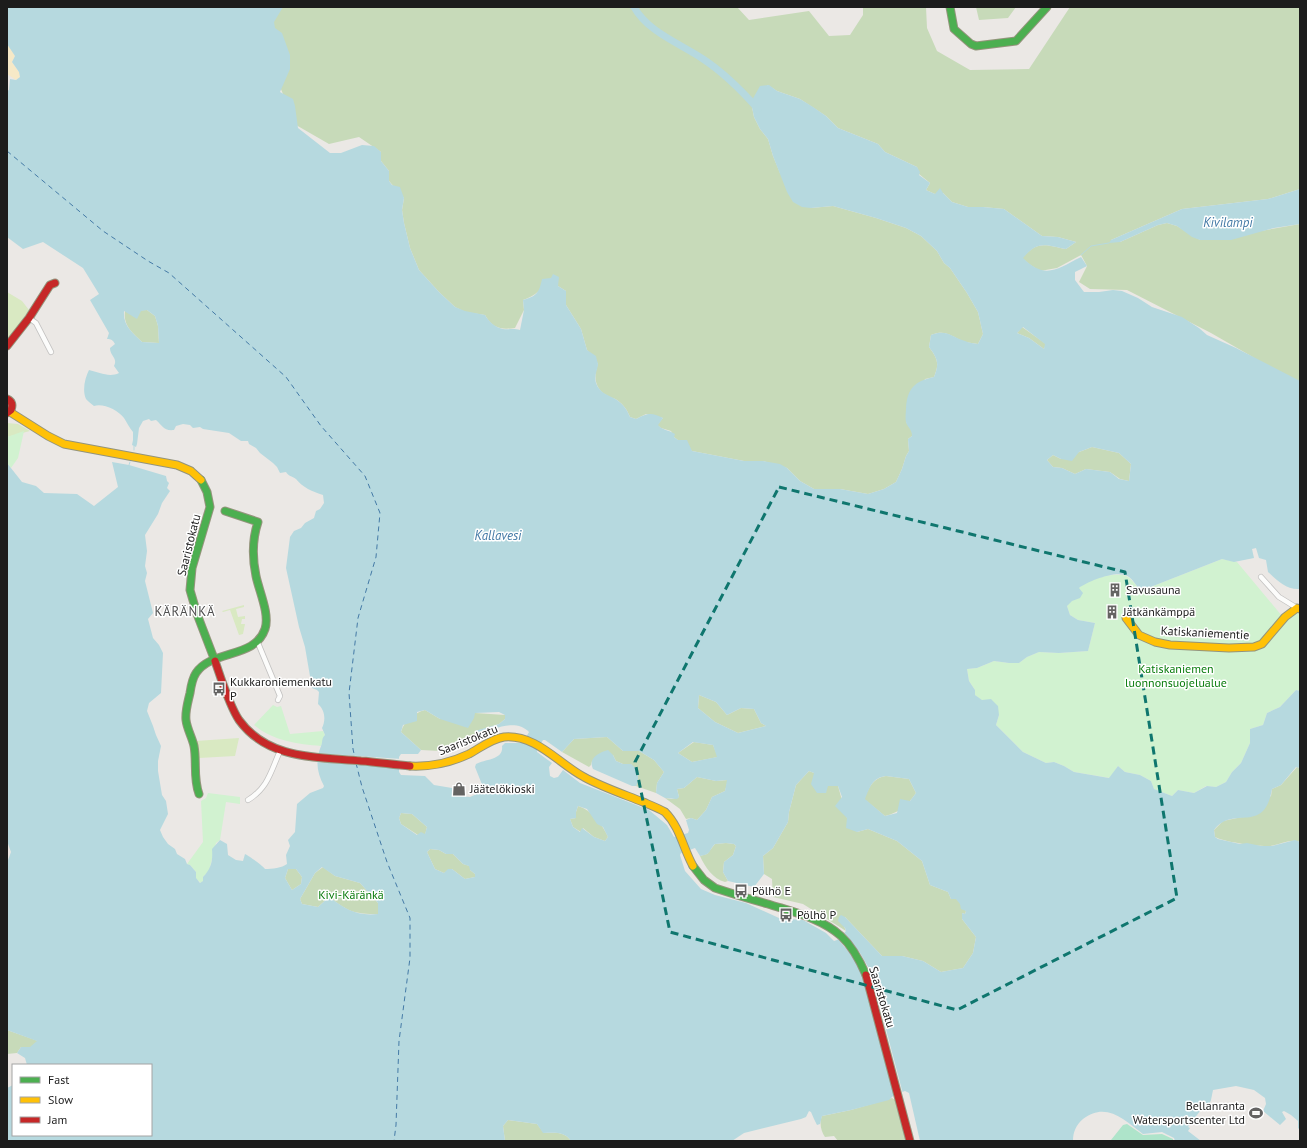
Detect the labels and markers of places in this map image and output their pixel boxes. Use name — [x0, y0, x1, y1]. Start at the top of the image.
building icon: Savusauna — [1107, 582, 1123, 598]
place label: Savusauna — [1126, 582, 1181, 597]
building icon: Jätkänkämppä — [1104, 604, 1120, 620]
place label: Jätkänkämppä — [1122, 604, 1195, 619]
place label: Kukkaroniemenkatu P — [230, 674, 332, 703]
bus stop icon: Kukkaroniemenkatu P — [211, 681, 227, 697]
shop icon: Jäätelökioski — [451, 781, 467, 797]
place label: Jäätelökioski — [469, 781, 535, 796]
bus stop icon: Pölhö E — [733, 883, 749, 899]
place label: Pölhö E — [752, 883, 791, 898]
bus stop icon: Pölhö P — [778, 907, 794, 923]
place label: Pölhö P — [797, 907, 836, 922]
place label: Bellanranta Watersportscenter Ltd — [1133, 1098, 1245, 1127]
sports icon: Bellanranta Watersportscenter Ltd — [1248, 1105, 1264, 1121]

